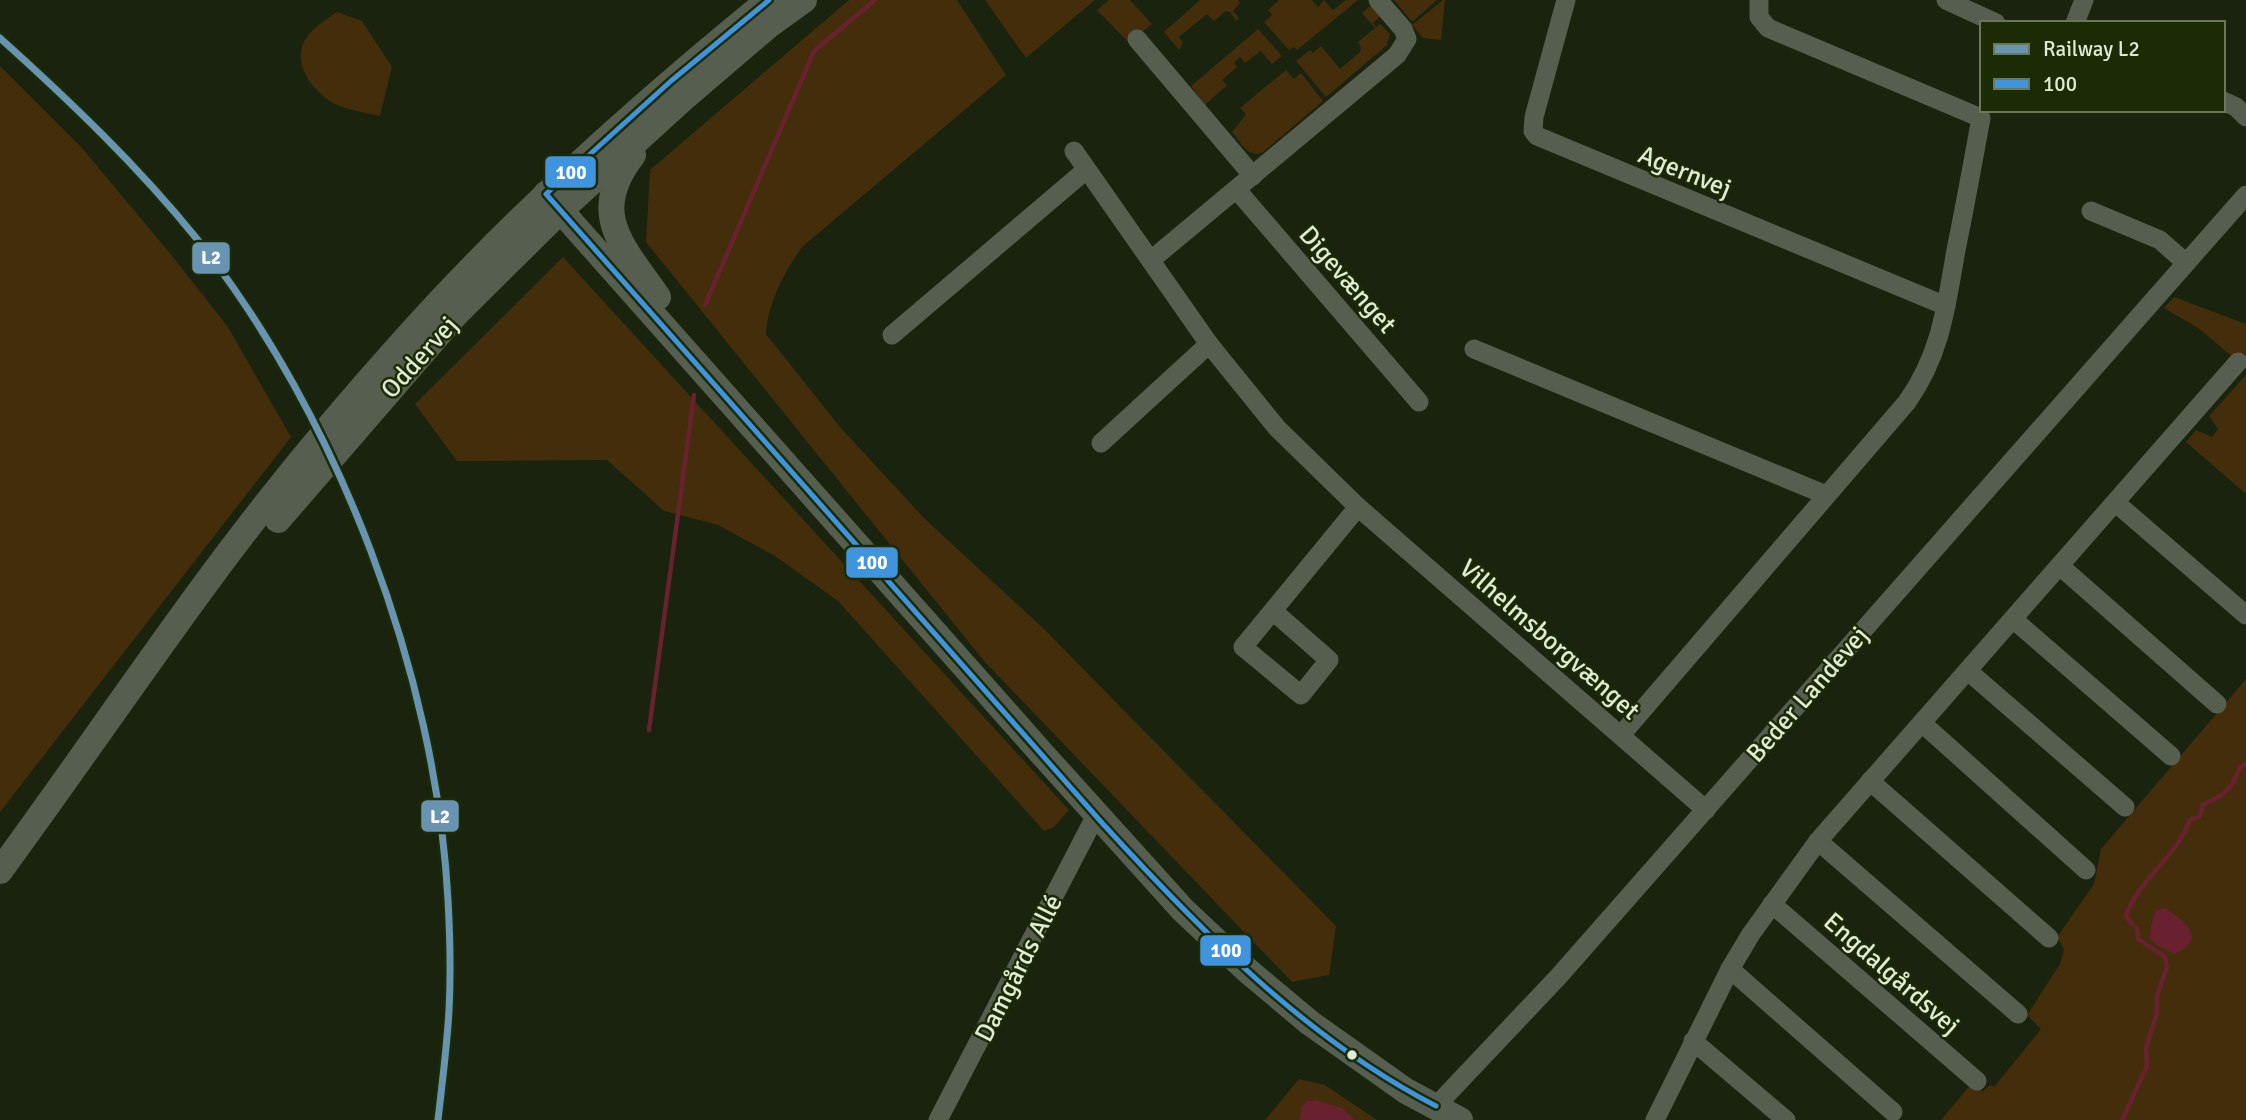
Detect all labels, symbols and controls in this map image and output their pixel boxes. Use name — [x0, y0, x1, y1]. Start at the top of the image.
legend — [1980, 21, 2225, 112]
text: Railway L2 — [2043, 36, 2140, 62]
text: 100 — [2043, 71, 2077, 97]
street label: Agernvej — [1633, 139, 1736, 205]
line badge: 100 — [544, 155, 597, 189]
text: 100 — [556, 161, 586, 185]
street label: Digevænget — [1292, 219, 1403, 340]
line badge: L2 — [191, 241, 231, 275]
text: L2 — [201, 246, 221, 270]
street label: Oddervej — [374, 310, 465, 405]
line badge: 100 — [845, 546, 899, 579]
text: 100 — [857, 551, 887, 575]
street label: Vilhelmsborgvænget — [1452, 553, 1646, 727]
street label: Beder Landevej — [1740, 620, 1876, 769]
line badge: L2 — [420, 799, 460, 833]
text: L2 — [430, 805, 450, 829]
street label: Damgårds Allé — [968, 889, 1070, 1047]
street label: Engdalgårdsvej — [1817, 906, 1966, 1042]
line badge: 100 — [1199, 934, 1252, 967]
text: 100 — [1211, 939, 1241, 963]
unlabelled marker — [1345, 1048, 1359, 1062]

